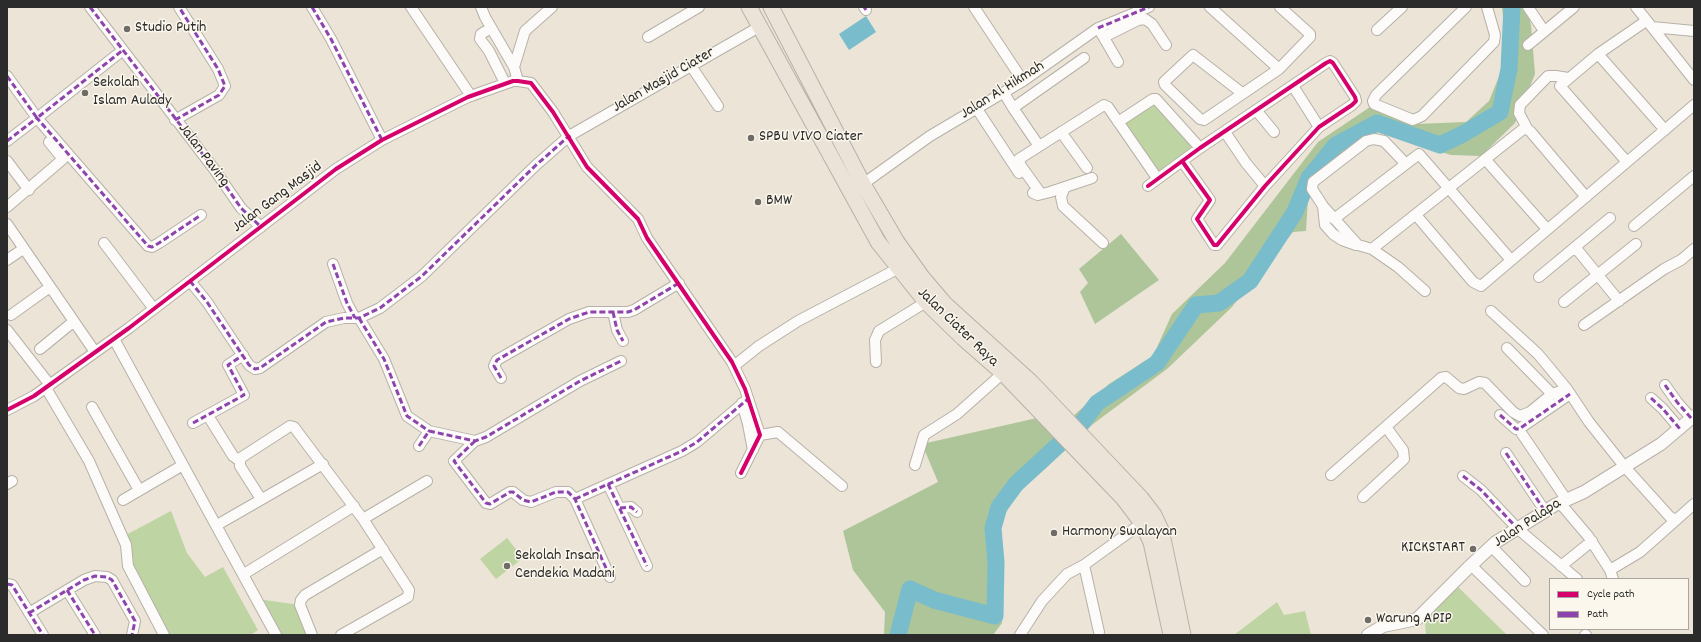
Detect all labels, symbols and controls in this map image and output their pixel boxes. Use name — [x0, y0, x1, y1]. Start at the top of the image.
place label: Studio Putih — [135, 19, 206, 39]
marker: Studio Putih — [122, 24, 132, 34]
street label: Jalan Masjid Ciater — [609, 44, 719, 118]
street label: Jalan Al Hikmah — [957, 58, 1049, 124]
place label: Sekolah Islam Aulady — [93, 74, 172, 112]
marker: Sekolah Islam Aulady — [80, 88, 90, 98]
street label: Jalan Paving — [173, 120, 233, 192]
place label: SPBU VIVO Ciater — [759, 128, 863, 148]
marker: SPBU VIVO Ciater — [746, 133, 756, 143]
street label: Jalan Gang Masjid — [229, 158, 327, 238]
place label: BMW — [766, 192, 792, 212]
marker: BMW — [753, 197, 763, 207]
street label: Jalan Ciater Raya — [912, 284, 1002, 372]
street label: Jalan Palapa — [1491, 495, 1565, 553]
place label: Harmony Swalayan — [1062, 523, 1177, 543]
marker: Harmony Swalayan — [1049, 528, 1059, 538]
place label: KICKSTART — [1401, 539, 1465, 559]
marker: KICKSTART — [1468, 544, 1478, 554]
place label: Sekolah Insan Cendekia Madani — [515, 547, 615, 585]
marker: Sekolah Insan Cendekia Madani — [502, 561, 512, 571]
legend — [1549, 578, 1689, 630]
text: Cycle path — [1587, 586, 1635, 603]
text: Path — [1587, 606, 1608, 623]
place label: Warung APIP — [1376, 610, 1452, 630]
marker: Warung APIP — [1363, 615, 1373, 625]

